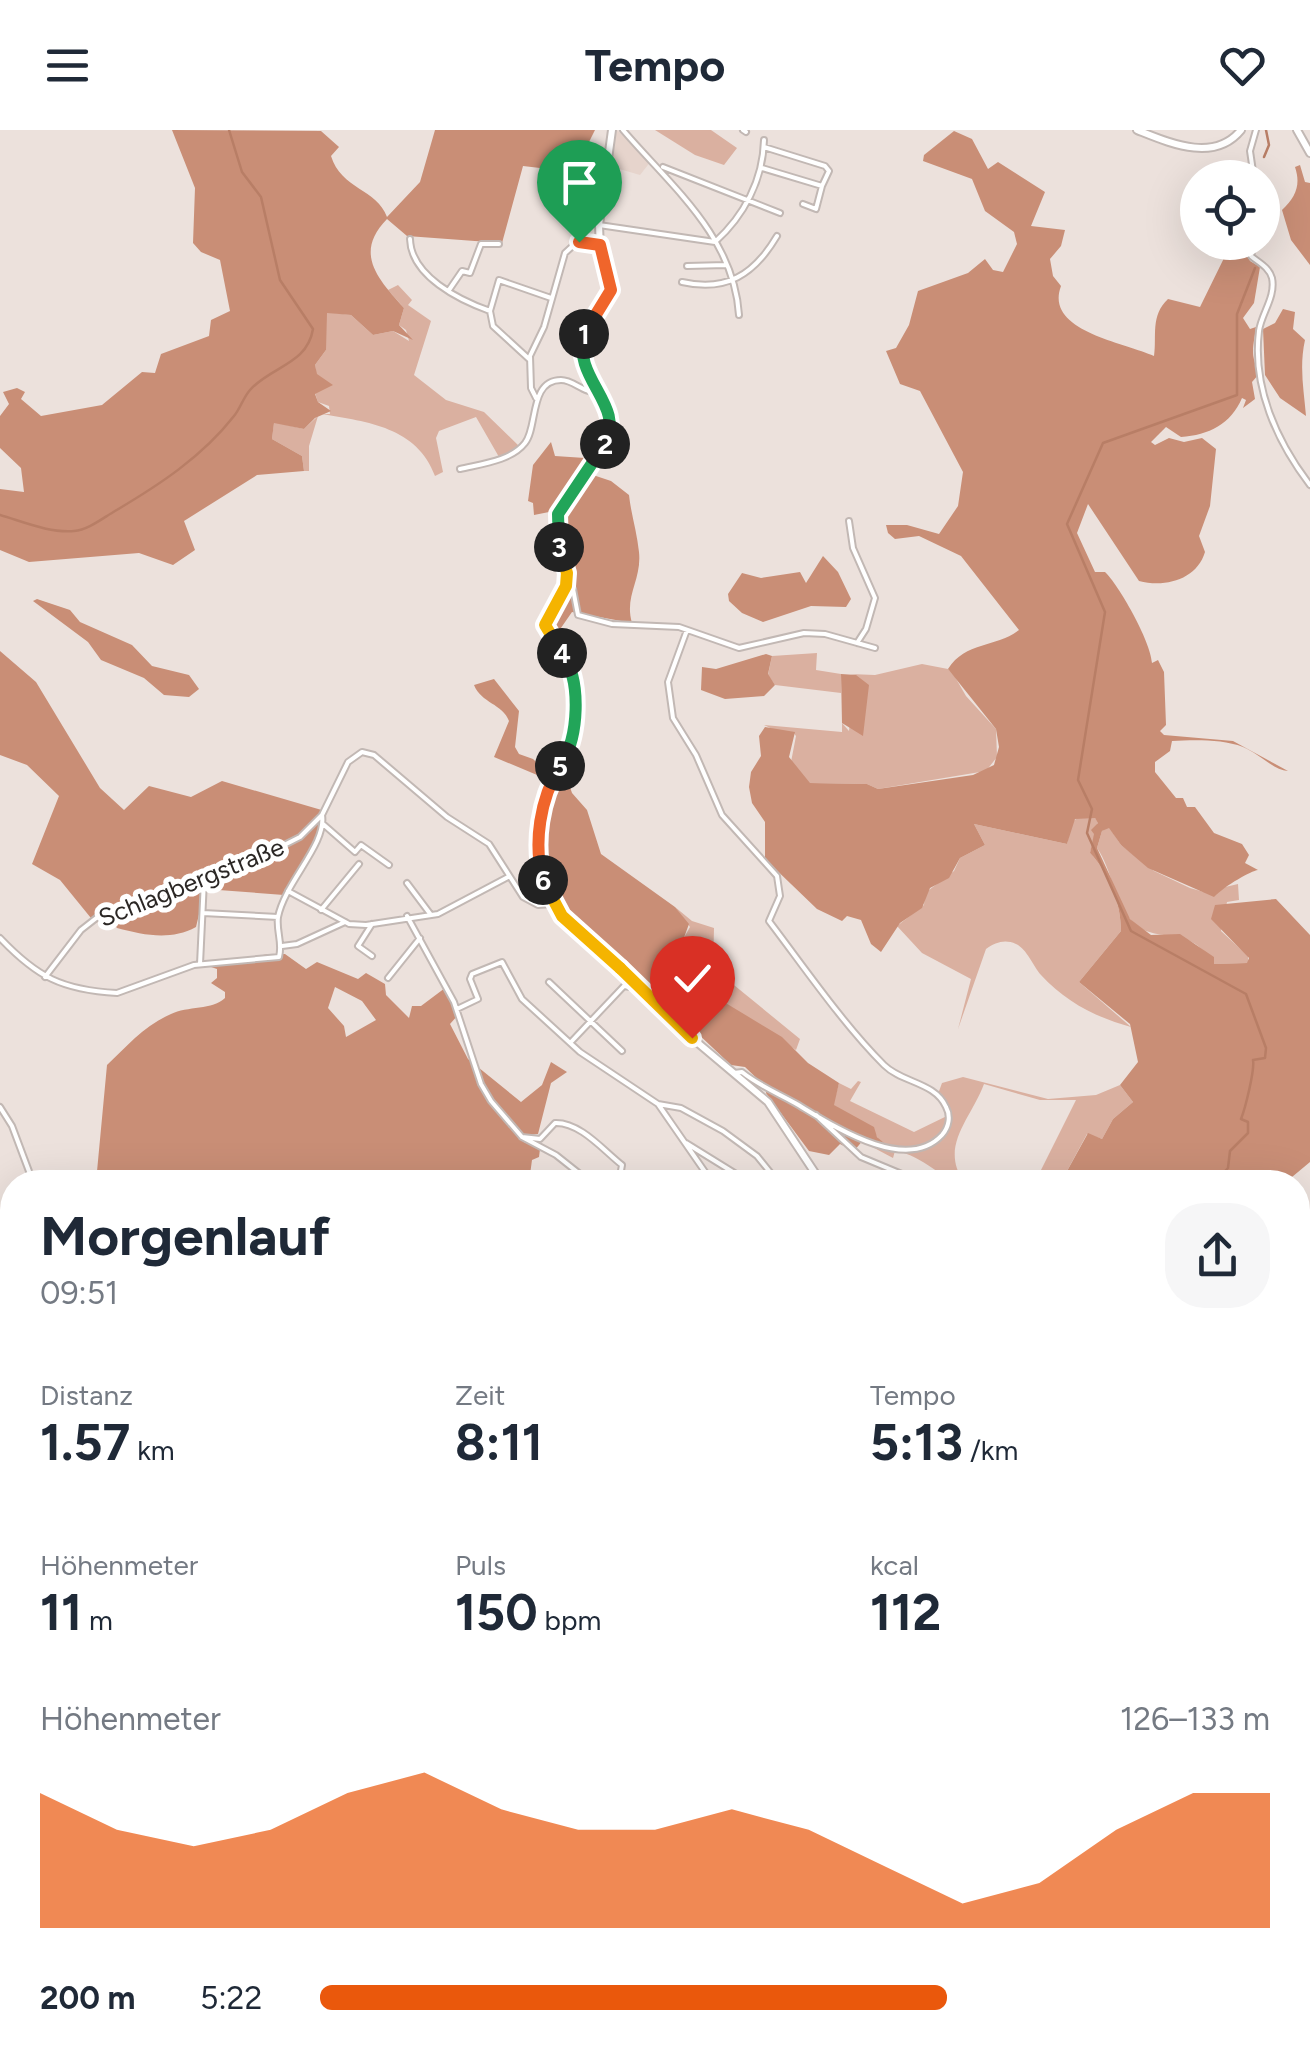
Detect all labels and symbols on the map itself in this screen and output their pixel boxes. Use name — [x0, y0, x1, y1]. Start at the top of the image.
pin — [537, 140, 622, 243]
pin: 1 — [559, 309, 609, 359]
pin: 2 — [580, 419, 630, 469]
pin: 3 — [534, 522, 584, 572]
pin: 4 — [537, 628, 587, 678]
pin: 5 — [535, 741, 585, 791]
street label: Schlagbergstraße — [94, 831, 288, 933]
pin: 6 — [518, 855, 568, 905]
pin — [650, 936, 735, 1039]

